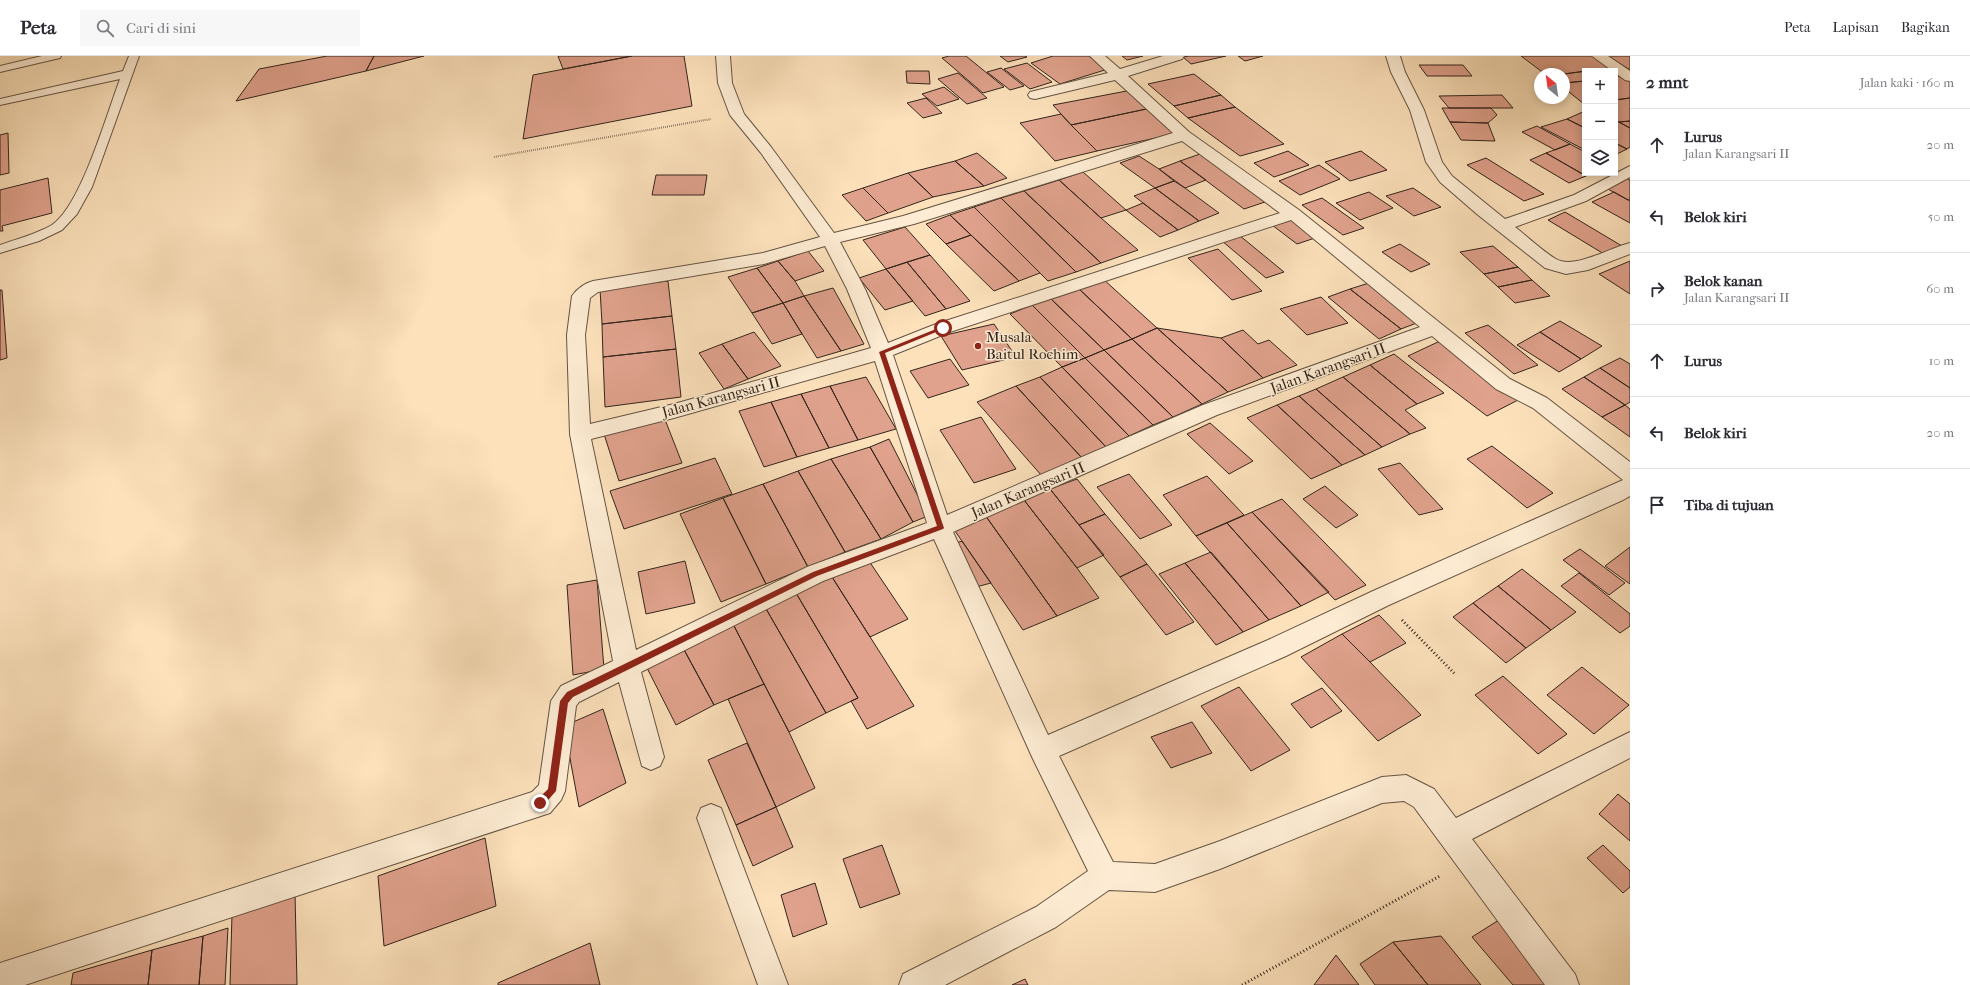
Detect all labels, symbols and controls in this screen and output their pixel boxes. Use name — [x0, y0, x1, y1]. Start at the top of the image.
search box — [80, 10, 360, 46]
text: Peta — [20, 17, 56, 39]
icon: search — [94, 17, 116, 39]
text: Cari di sini — [126, 19, 196, 37]
text: Peta — [1784, 19, 1811, 36]
text: Lapisan — [1833, 19, 1879, 36]
text: Bagikan — [1901, 19, 1950, 36]
north arrow — [1534, 68, 1570, 104]
map controls — [1582, 68, 1618, 176]
button: + — [1582, 68, 1618, 104]
text: 2 mnt — [1646, 72, 1688, 92]
text: Jalan kaki · 160 m — [1860, 75, 1954, 90]
button: − — [1582, 104, 1618, 140]
text: Lurus — [1684, 128, 1722, 146]
icon: ahead — [1646, 134, 1668, 156]
text: 20 m — [1927, 137, 1954, 152]
button: layers — [1582, 140, 1618, 176]
text: Jalan Karangsari II — [1684, 146, 1789, 161]
icon: left — [1646, 206, 1668, 228]
text: Belok kiri — [1684, 208, 1747, 226]
text: 50 m — [1928, 209, 1954, 224]
text: Belok kanan — [1684, 272, 1763, 290]
icon: right — [1646, 278, 1668, 300]
text: 60 m — [1926, 281, 1954, 296]
text: Jalan Karangsari II — [1684, 290, 1789, 305]
route start — [934, 319, 952, 337]
place label: Musala Baitul Rochim — [986, 328, 1079, 363]
street label: Jalan Karangsari II — [1267, 339, 1388, 398]
marker: Musala Baitul Rochim — [973, 341, 983, 351]
icon: ahead — [1646, 350, 1668, 372]
text: Lurus — [1684, 352, 1722, 370]
text: 10 m — [1929, 353, 1954, 368]
street label: Jalan Karangsari II — [659, 373, 782, 422]
icon: left — [1646, 422, 1668, 444]
text: Belok kiri — [1684, 424, 1747, 442]
text: 20 m — [1927, 425, 1954, 440]
street label: Jalan Karangsari II — [968, 458, 1088, 522]
icon: arrive — [1646, 494, 1668, 516]
text: Tiba di tujuan — [1684, 496, 1774, 514]
route end — [531, 794, 549, 812]

